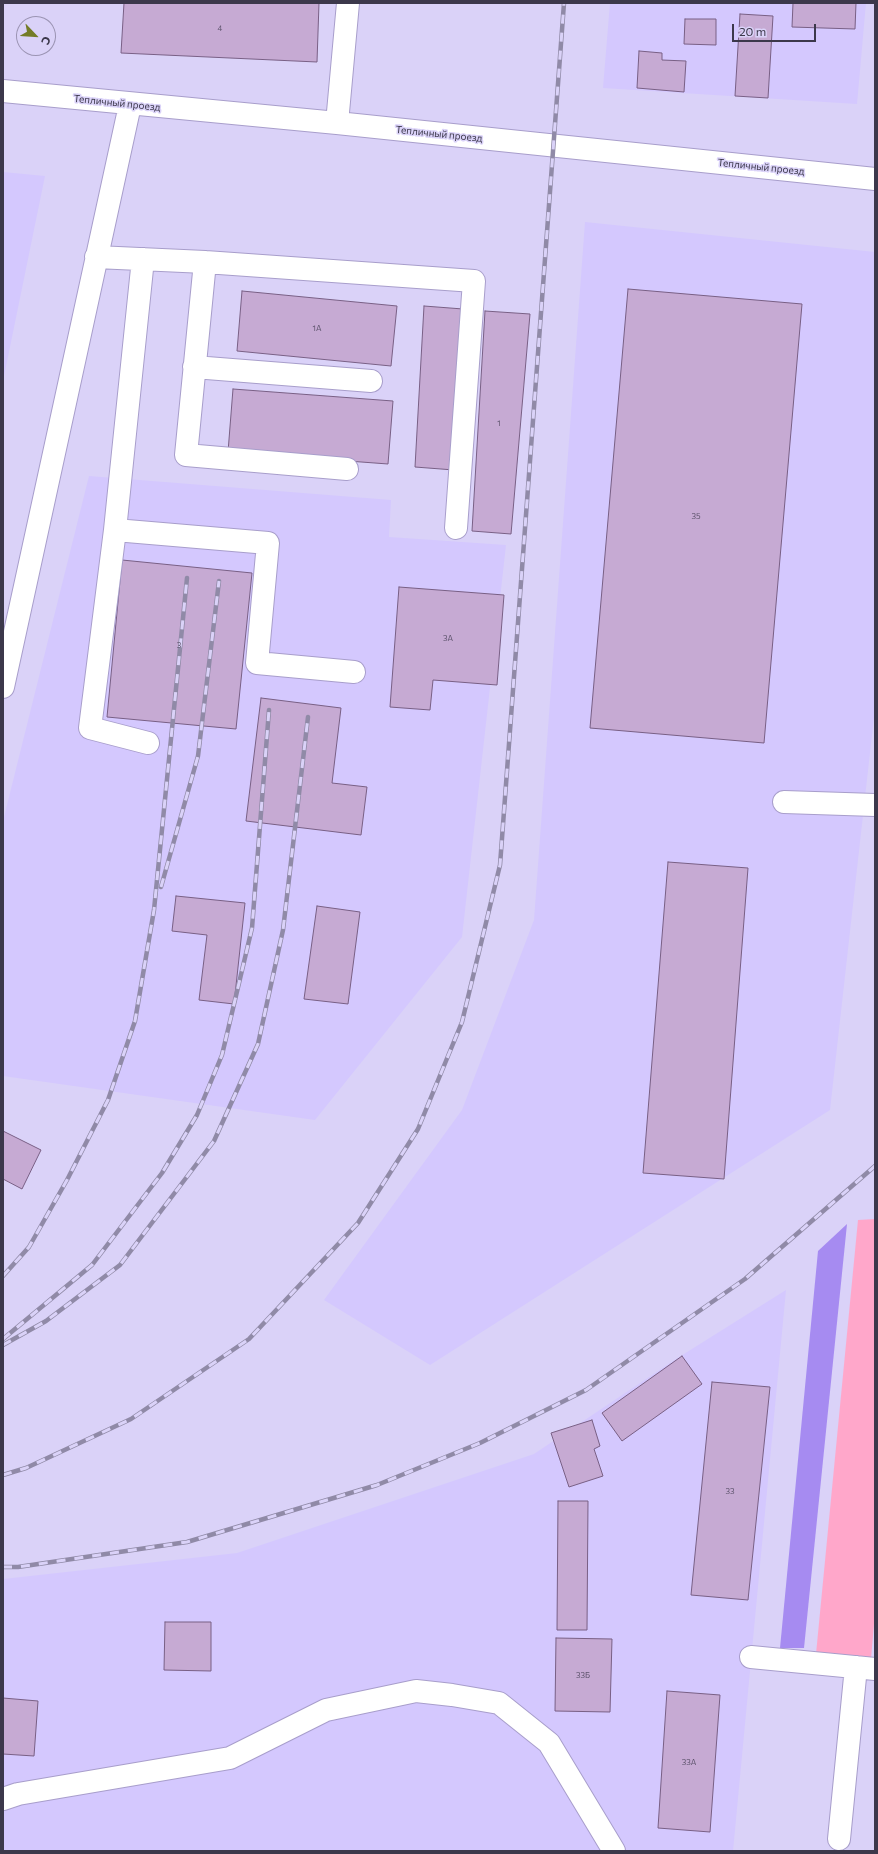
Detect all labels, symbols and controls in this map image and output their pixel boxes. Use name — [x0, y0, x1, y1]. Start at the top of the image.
north arrow — [16, 16, 56, 56]
scale bar — [734, 16, 818, 42]
house number: 4 — [218, 23, 222, 33]
text: 20 m — [739, 24, 766, 38]
text: С — [39, 35, 54, 47]
street label: Тепличный проезд — [73, 92, 161, 114]
street label: Тепличный проезд — [395, 123, 483, 145]
street label: Тепличный проезд — [717, 156, 805, 178]
house number: 1А — [313, 323, 321, 333]
house number: 1 — [497, 418, 501, 428]
house number: 35 — [691, 511, 701, 521]
house number: 3А — [443, 633, 453, 643]
house number: 3 — [177, 640, 181, 650]
house number: 33 — [725, 1486, 735, 1496]
house number: 33Б — [576, 1670, 590, 1680]
house number: 33А — [682, 1757, 696, 1767]

